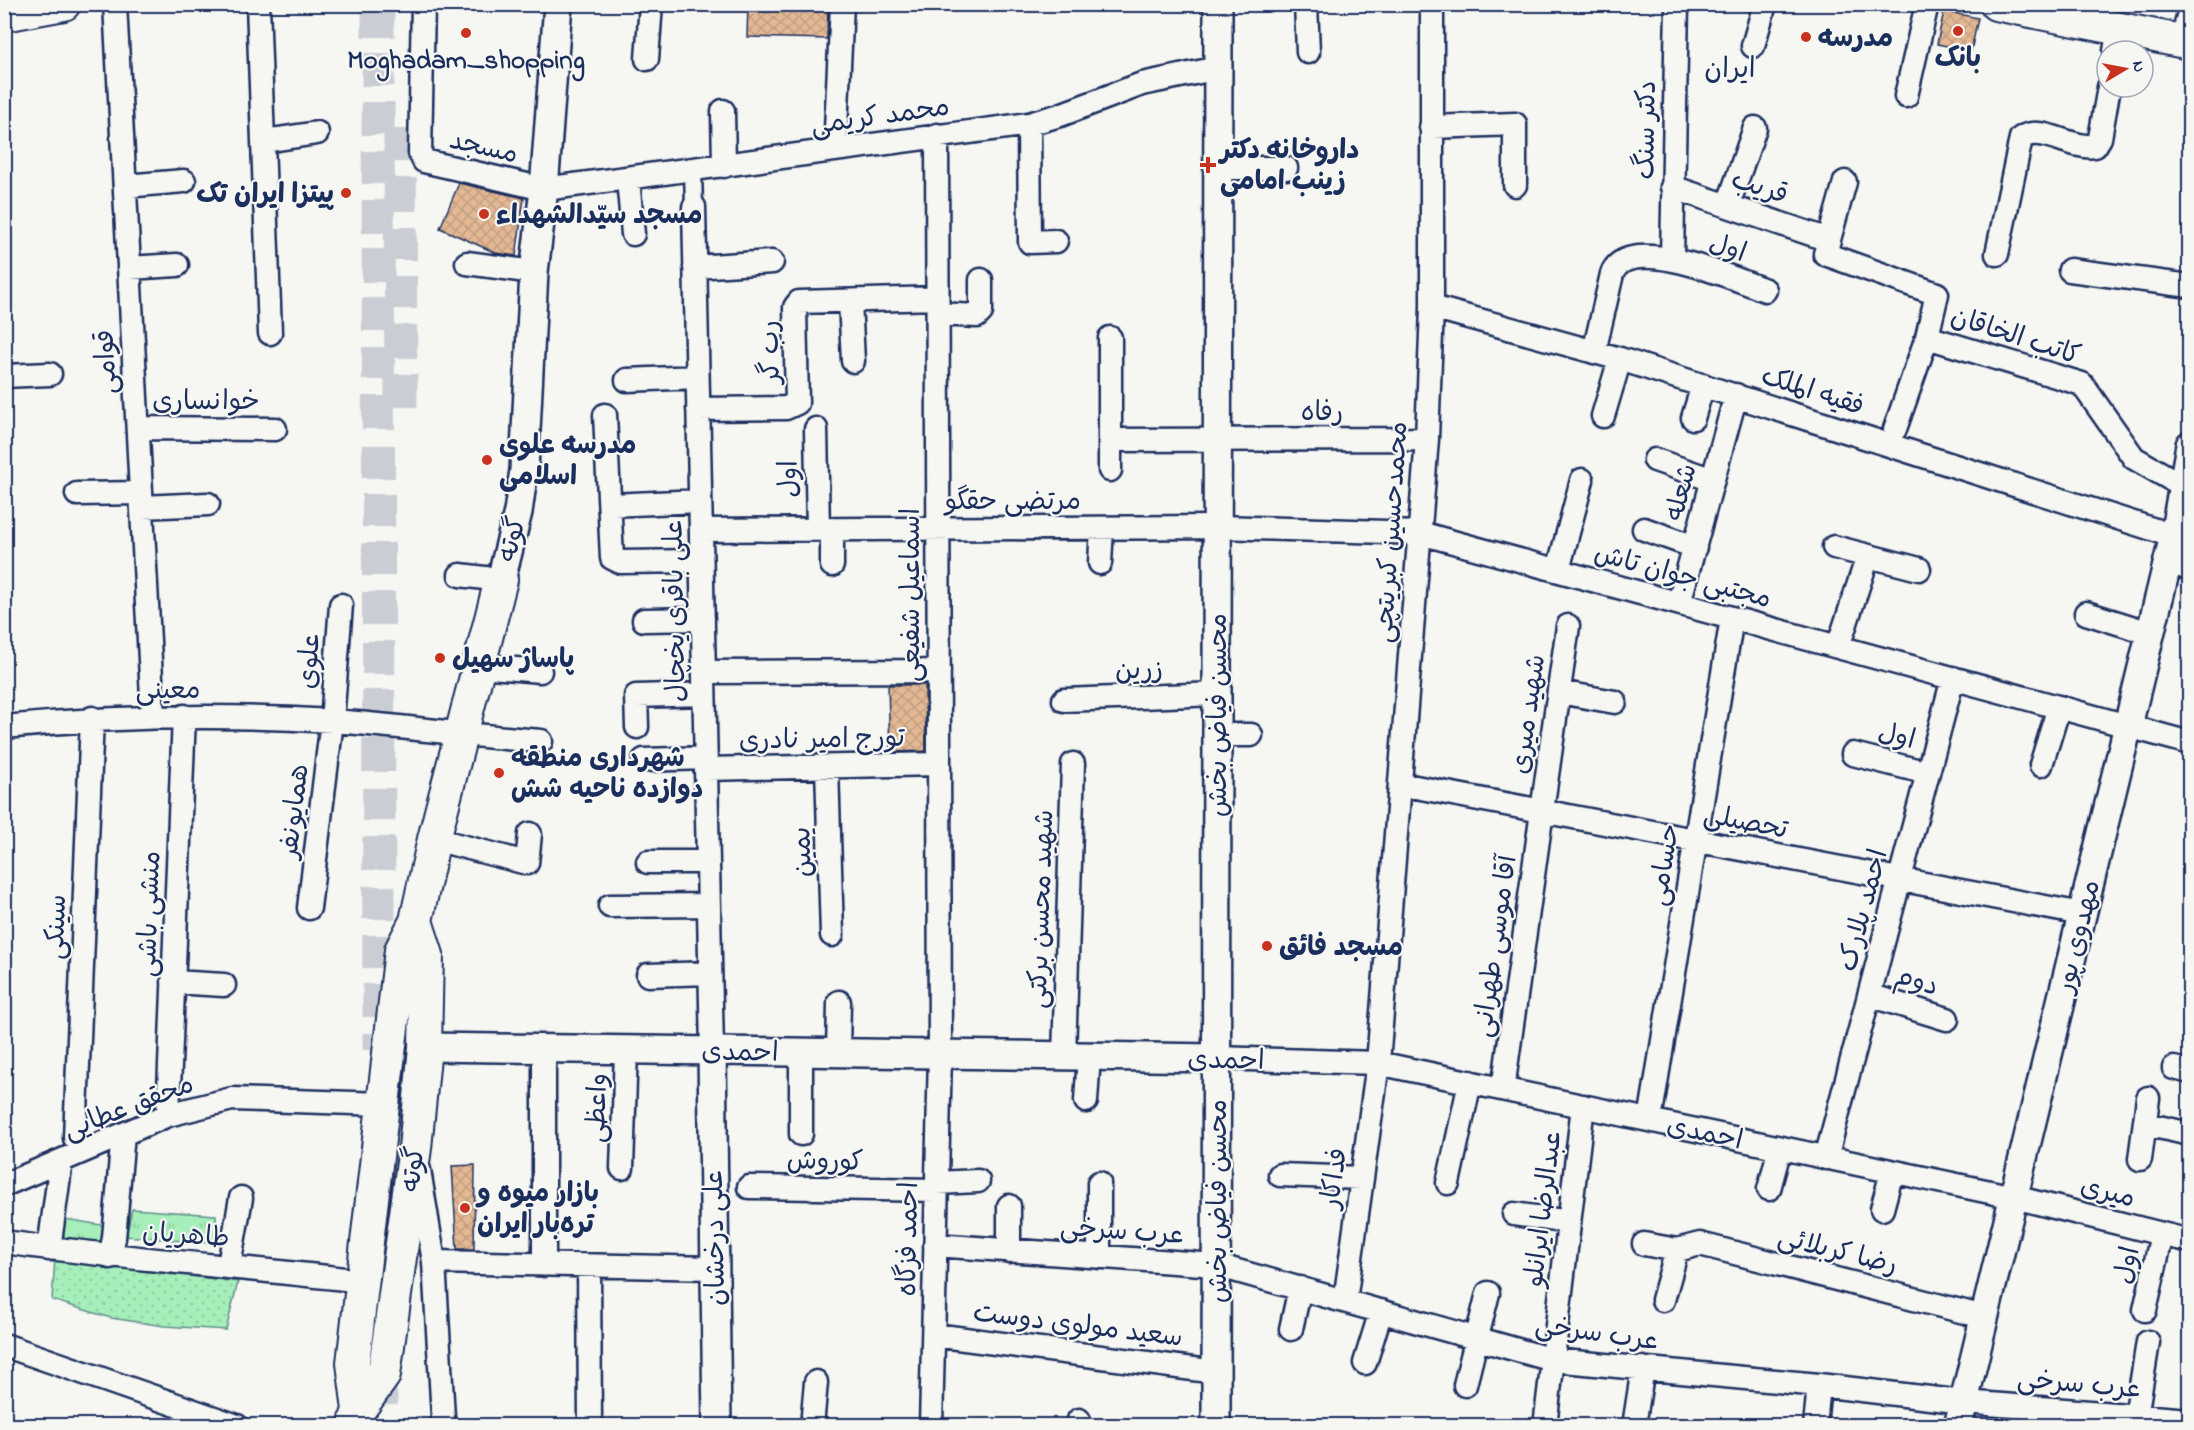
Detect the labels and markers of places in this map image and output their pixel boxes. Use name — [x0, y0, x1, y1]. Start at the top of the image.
place label: مدرسه — [1818, 20, 1893, 59]
marker: بانک — [1951, 24, 1965, 38]
marker: Moghadam_shopping — [459, 26, 473, 40]
marker: مدرسه — [1799, 30, 1813, 44]
place label: بانک — [1935, 40, 1981, 79]
place label: Moghadam_shopping — [347, 42, 585, 82]
place label: داروخانه دکتر زینب امامی — [1217, 132, 1359, 202]
marker: داروخانه دکتر زینب امامی — [1201, 158, 1215, 172]
place label: پیتزا ایران تک — [196, 176, 334, 215]
marker: پیتزا ایران تک — [339, 186, 353, 200]
place label: مسجد سیّدالشهداء — [496, 197, 702, 236]
marker: مسجد سیّدالشهداء — [477, 207, 491, 221]
place label: مدرسه علوی اسلامی — [499, 427, 637, 497]
marker: مدرسه علوی اسلامی — [480, 453, 494, 467]
place label: پاساژ سهیل — [452, 641, 574, 680]
marker: پاساژ سهیل — [433, 651, 447, 665]
place label: شهرداری منطقه دوازده ناحیه شش — [511, 740, 703, 810]
marker: شهرداری منطقه دوازده ناحیه شش — [492, 766, 506, 780]
place label: مسجد فائق — [1279, 929, 1403, 968]
marker: مسجد فائق — [1260, 939, 1274, 953]
place label: بازار میوه و تره‌بار ایران — [475, 1175, 599, 1245]
marker: بازار میوه و تره‌بار ایران — [458, 1201, 472, 1215]

